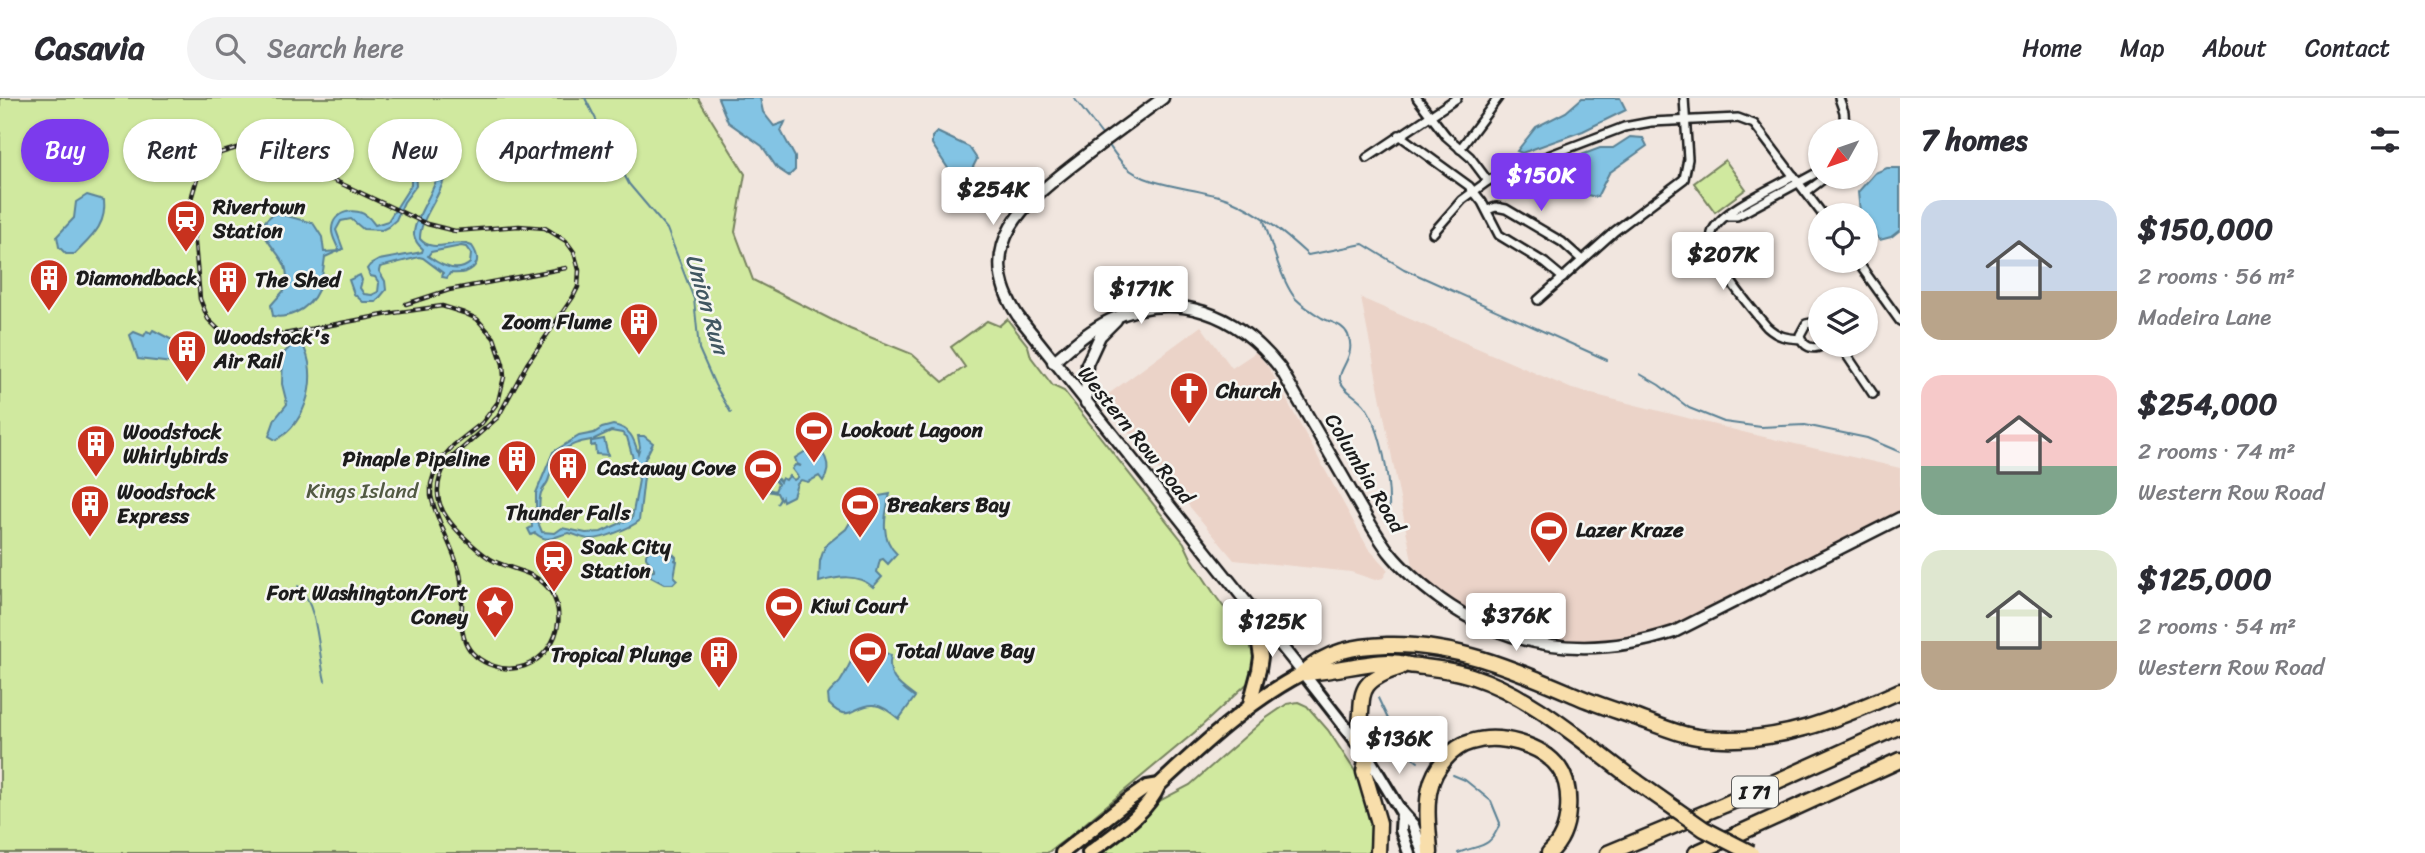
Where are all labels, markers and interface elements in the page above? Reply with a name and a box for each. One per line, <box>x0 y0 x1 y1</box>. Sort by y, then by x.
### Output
search box <box>187 17 677 80</box>
text: Casavia <box>35 19 145 77</box>
text: Search here <box>267 25 404 71</box>
text: Home <box>2022 27 2082 69</box>
text: Map <box>2120 27 2164 69</box>
text: About <box>2202 27 2267 69</box>
text: Contact <box>2305 27 2390 69</box>
icon: search <box>211 29 249 67</box>
text: 7 homes <box>1921 113 2028 167</box>
chip: Buy <box>21 119 109 182</box>
chip: Rent <box>123 119 222 182</box>
chip: Filters <box>236 119 354 182</box>
chip: New <box>368 119 462 182</box>
chip: Apartment <box>476 119 637 182</box>
north arrow <box>1808 119 1878 189</box>
map controls <box>1808 119 1878 357</box>
icon: filters <box>2366 121 2404 159</box>
pin: $150K <box>1492 153 1590 213</box>
text: $150K <box>1507 155 1575 196</box>
pin: $254K <box>944 167 1042 227</box>
text: $254K <box>957 169 1029 210</box>
place label: Rivertown Station <box>212 188 306 250</box>
station icon: Rivertown Station <box>165 198 207 253</box>
text: $150,000 <box>2138 202 2273 256</box>
button: locate <box>1808 203 1878 273</box>
icon: home <box>1977 228 2061 312</box>
pin: $207K <box>1674 232 1772 292</box>
text: $207K <box>1688 234 1758 275</box>
water label: Union Run <box>673 249 742 361</box>
text: 2 rooms · 56 m² <box>2138 256 2295 297</box>
building icon: Diamondback <box>28 257 70 312</box>
place label: Diamondback <box>76 259 198 297</box>
building icon: The Shed <box>207 259 249 314</box>
place label: The Shed <box>255 261 342 299</box>
pin: $171K <box>1092 266 1190 326</box>
text: $171K <box>1110 268 1172 309</box>
button: layers <box>1808 287 1878 357</box>
text: Madeira Lane <box>2138 297 2271 338</box>
building icon: Zoom Flume <box>618 301 660 356</box>
place label: Zoom Flume <box>501 303 612 341</box>
place label: Woodstock's Air Rail <box>213 318 330 380</box>
building icon: Woodstock's Air Rail <box>166 328 208 383</box>
street label: Western Row Road <box>1068 357 1206 515</box>
church icon: Church <box>1168 370 1210 425</box>
place label: Church <box>1215 372 1281 410</box>
text: $254,000 <box>2138 377 2278 431</box>
icon: home <box>1977 403 2061 487</box>
street label: Columbia Road <box>1314 405 1417 542</box>
sports icon: Lookout Lagoon <box>793 409 835 464</box>
place label: Lookout Lagoon <box>841 411 983 449</box>
place label: Woodstock Whirlybirds <box>123 413 228 475</box>
building icon: Woodstock Whirlybirds <box>75 423 117 478</box>
text: 2 rooms · 74 m² <box>2138 431 2295 472</box>
building icon: Pinaple Pipeline <box>496 438 538 493</box>
place label: Pinaple Pipeline <box>343 440 490 478</box>
building icon: Thunder Falls <box>547 445 589 500</box>
sports icon: Castaway Cove <box>742 447 784 502</box>
place label: Castaway Cove <box>596 449 736 487</box>
park label: Kings Island <box>306 472 420 510</box>
text: Western Row Road <box>2138 472 2324 513</box>
place label: Woodstock Express <box>117 473 217 535</box>
building icon: Woodstock Express <box>69 483 111 538</box>
sports icon: Breakers Bay <box>839 484 881 539</box>
place label: Breakers Bay <box>887 486 1011 524</box>
place label: Thunder Falls <box>506 494 632 532</box>
sports icon: Lazer Kraze <box>1528 509 1570 564</box>
place label: Lazer Kraze <box>1576 511 1684 549</box>
place label: Soak City Station <box>580 528 672 590</box>
station icon: Soak City Station <box>533 538 575 593</box>
text: $125,000 <box>2138 552 2272 606</box>
place label: Fort Washington/Fort Coney <box>266 574 469 636</box>
icon: home <box>1977 578 2061 662</box>
place icon: Fort Washington/Fort Coney <box>474 584 516 639</box>
sports icon: Kiwi Court <box>763 585 805 640</box>
place label: Kiwi Court <box>810 587 909 625</box>
pin: $376K <box>1467 594 1565 653</box>
text: $376K <box>1482 595 1550 636</box>
pin: $125K <box>1223 600 1321 659</box>
text: $125K <box>1239 601 1305 642</box>
text: 2 rooms · 54 m² <box>2138 606 2296 647</box>
sports icon: Total Wave Bay <box>847 630 889 685</box>
place label: Total Wave Bay <box>895 632 1036 670</box>
building icon: Tropical Plunge <box>698 634 740 689</box>
place label: Tropical Plunge <box>551 636 692 674</box>
text: Western Row Road <box>2138 647 2324 688</box>
pin: $136K <box>1350 716 1448 776</box>
text: $136K <box>1366 718 1432 759</box>
road number: I 71 <box>1732 776 1778 807</box>

